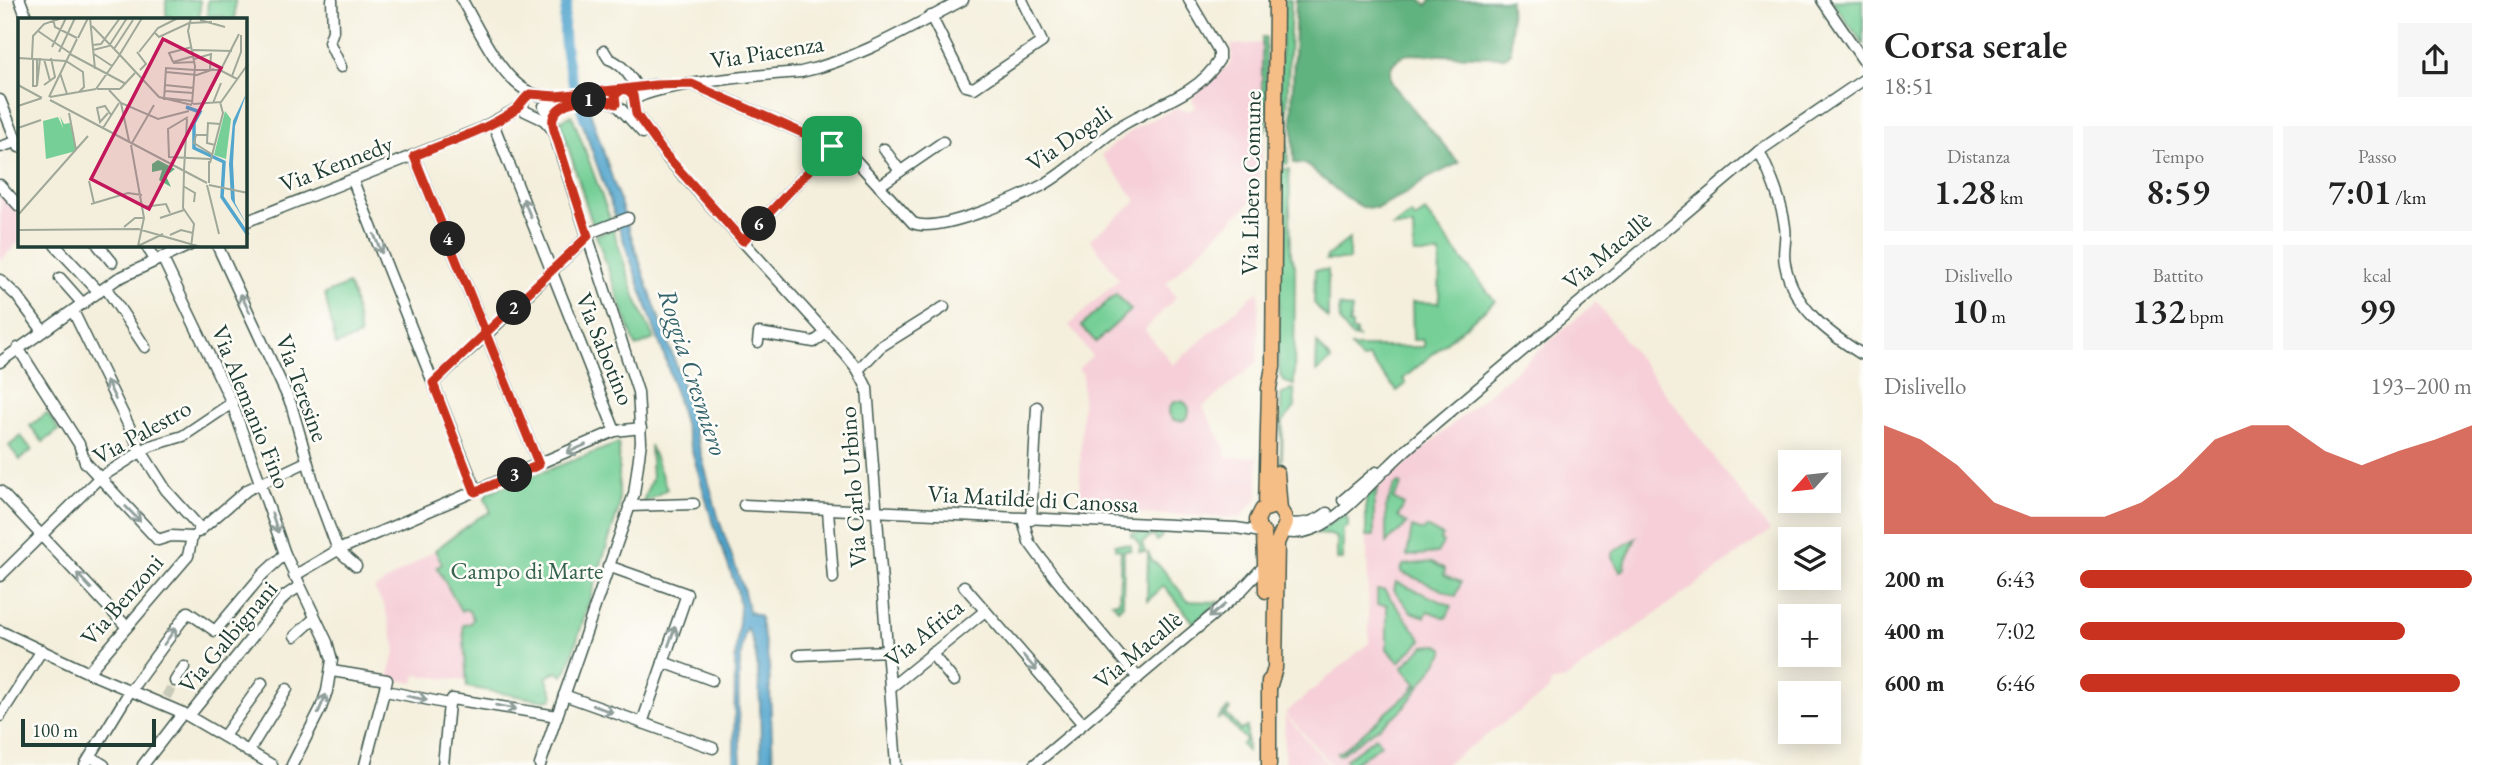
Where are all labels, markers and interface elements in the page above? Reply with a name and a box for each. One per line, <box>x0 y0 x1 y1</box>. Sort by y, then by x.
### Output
inset map <box>18 18 247 247</box>
text: Corsa serale <box>1884 20 2068 69</box>
button: share <box>2398 23 2472 97</box>
street label: Via Piacenza <box>708 27 826 76</box>
text: 18:51 <box>1884 71 1934 101</box>
pin: 1 <box>572 82 606 118</box>
text: 1 <box>583 87 594 112</box>
street label: Via Libero Comune <box>1233 90 1268 275</box>
street label: Via Dogali <box>1020 97 1118 178</box>
pin <box>802 116 862 176</box>
icon: arrive <box>813 127 851 165</box>
street label: Via Kennedy <box>275 128 397 199</box>
text: Distanza <box>1947 144 2010 169</box>
text: Tempo <box>2152 144 2204 169</box>
text: Passo <box>2358 144 2397 169</box>
text: 1.28 <box>1934 169 1996 214</box>
text: 8:59 <box>2146 169 2210 214</box>
text: 7:01 <box>2328 169 2391 214</box>
text: km <box>1996 185 2024 210</box>
text: /km <box>2391 185 2427 210</box>
one-way arrow <box>519 198 532 220</box>
street label: Via Macallè <box>1556 205 1657 297</box>
pin: 6 <box>742 206 776 242</box>
text: 6 <box>753 211 764 236</box>
pin: 4 <box>430 222 466 256</box>
text: 4 <box>442 226 453 251</box>
one-way arrow <box>372 233 385 255</box>
text: Dislivello <box>1945 263 2013 288</box>
text: Battito <box>2153 263 2203 288</box>
text: kcal <box>2363 263 2392 288</box>
water label: Roggia Cresmiero <box>650 284 736 460</box>
street label: Via Sabotino <box>569 288 642 410</box>
text: 10 <box>1951 288 1987 333</box>
text: 132 <box>2132 288 2186 333</box>
text: 99 <box>2359 288 2395 333</box>
pin: 2 <box>496 290 532 326</box>
one-way arrow <box>237 293 251 314</box>
text: 2 <box>508 295 519 320</box>
text: m <box>1987 304 2006 329</box>
text: bpm <box>2186 304 2224 329</box>
street label: Via Alemanio Fino <box>205 320 298 493</box>
street label: Via Teresine <box>269 330 336 446</box>
text: Dislivello <box>1884 371 1966 401</box>
text: 193–200 m <box>2371 371 2472 401</box>
one-way arrow <box>104 380 117 401</box>
street label: Via Palestro <box>87 392 197 471</box>
street label: Via Carlo Urbino <box>831 405 874 569</box>
one-way arrow <box>566 443 588 456</box>
north arrow <box>1778 450 1841 513</box>
map controls <box>1778 450 1841 744</box>
pin: 3 <box>498 458 532 492</box>
text: 3 <box>509 462 520 487</box>
street label: Via Matilde di Canossa <box>927 477 1140 520</box>
one-way arrow <box>124 505 141 522</box>
one-way arrow <box>270 511 282 533</box>
button: layers <box>1778 527 1841 590</box>
street label: Via Benzoni <box>73 547 170 652</box>
park label: Campo di Marte <box>451 555 603 586</box>
text: 200 m <box>1884 564 1945 594</box>
text: 6:43 <box>1996 564 2035 594</box>
one-way arrow <box>76 573 93 590</box>
street label: Via Galbignani <box>171 574 284 700</box>
street label: Via Africa <box>878 591 970 674</box>
one-way arrow <box>1208 603 1226 619</box>
street label: Via Macallè <box>1087 604 1188 696</box>
button: + <box>1778 604 1841 667</box>
text: 400 m <box>1884 616 1945 646</box>
text: 7:02 <box>1996 616 2035 646</box>
one-way arrow <box>667 625 679 647</box>
one-way arrow <box>163 627 178 646</box>
one-way arrow <box>1021 654 1038 671</box>
text: 600 m <box>1884 668 1945 698</box>
text: 6:46 <box>1996 668 2035 698</box>
button: − <box>1778 681 1841 744</box>
one-way arrow <box>405 691 428 705</box>
one-way arrow <box>316 693 329 715</box>
one-way arrow <box>494 701 517 714</box>
one-way arrow <box>591 704 613 717</box>
scale bar <box>21 716 156 748</box>
text: 100 m <box>32 718 78 743</box>

